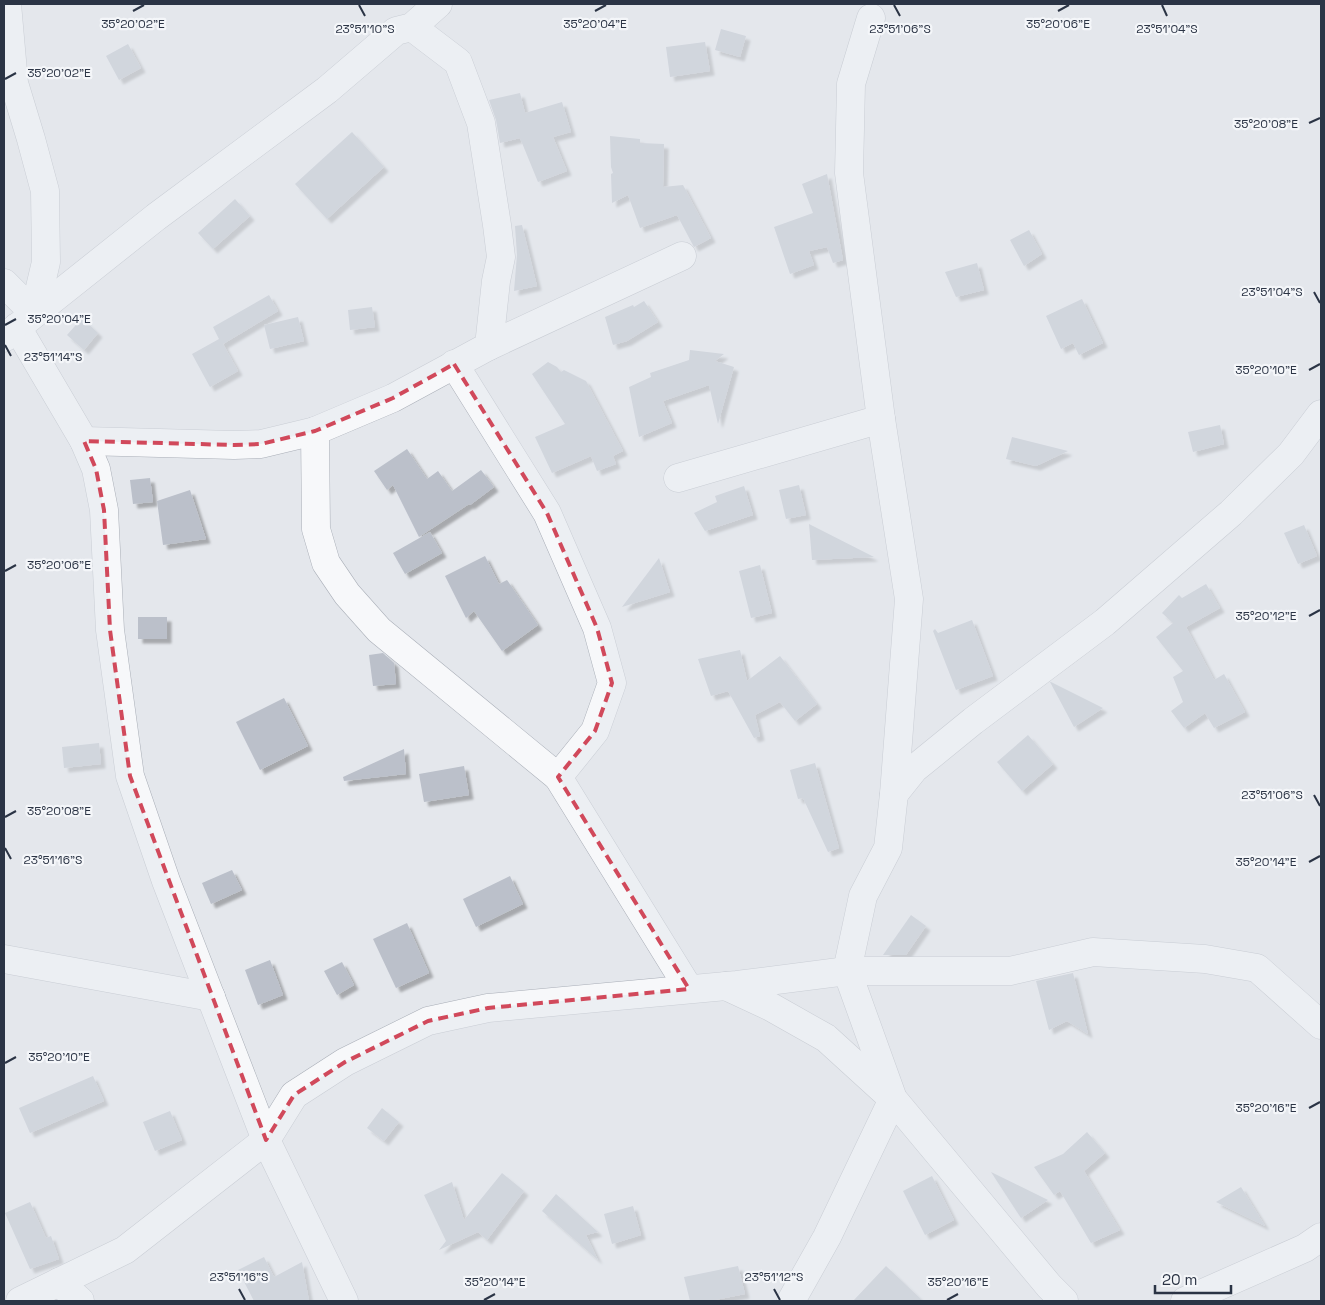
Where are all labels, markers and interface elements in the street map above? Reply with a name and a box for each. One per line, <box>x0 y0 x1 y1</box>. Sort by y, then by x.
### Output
text: 35°20'02"E <box>101 16 165 32</box>
text: 35°20'04"E <box>563 16 627 32</box>
text: 35°20'06"E <box>1026 16 1090 32</box>
text: 23°51'10"S <box>335 21 395 37</box>
text: 23°51'06"S <box>869 21 931 37</box>
text: 23°51'04"S <box>1136 21 1198 37</box>
text: 35°20'02"E <box>27 65 91 81</box>
text: 35°20'08"E <box>1234 116 1298 132</box>
text: 23°51'04"S <box>1241 284 1303 300</box>
text: 35°20'04"E <box>27 311 91 327</box>
text: 23°51'14"S <box>24 349 82 365</box>
text: 35°20'10"E <box>1235 362 1297 378</box>
text: 35°20'06"E <box>27 557 91 573</box>
text: 35°20'12"E <box>1235 608 1297 624</box>
text: 23°51'06"S <box>1241 787 1303 803</box>
text: 35°20'08"E <box>27 803 91 819</box>
text: 23°51'16"S <box>24 852 82 868</box>
text: 35°20'14"E <box>1236 854 1297 870</box>
text: 35°20'10"E <box>28 1049 90 1065</box>
text: 35°20'16"E <box>1235 1100 1297 1116</box>
scale bar <box>1155 1262 1231 1294</box>
text: 23°51'16"S <box>210 1269 268 1285</box>
text: 23°51'12"S <box>745 1269 803 1285</box>
text: 20 m <box>1162 1270 1197 1289</box>
text: 35°20'14"E <box>465 1274 526 1290</box>
text: 35°20'16"E <box>927 1274 989 1290</box>

